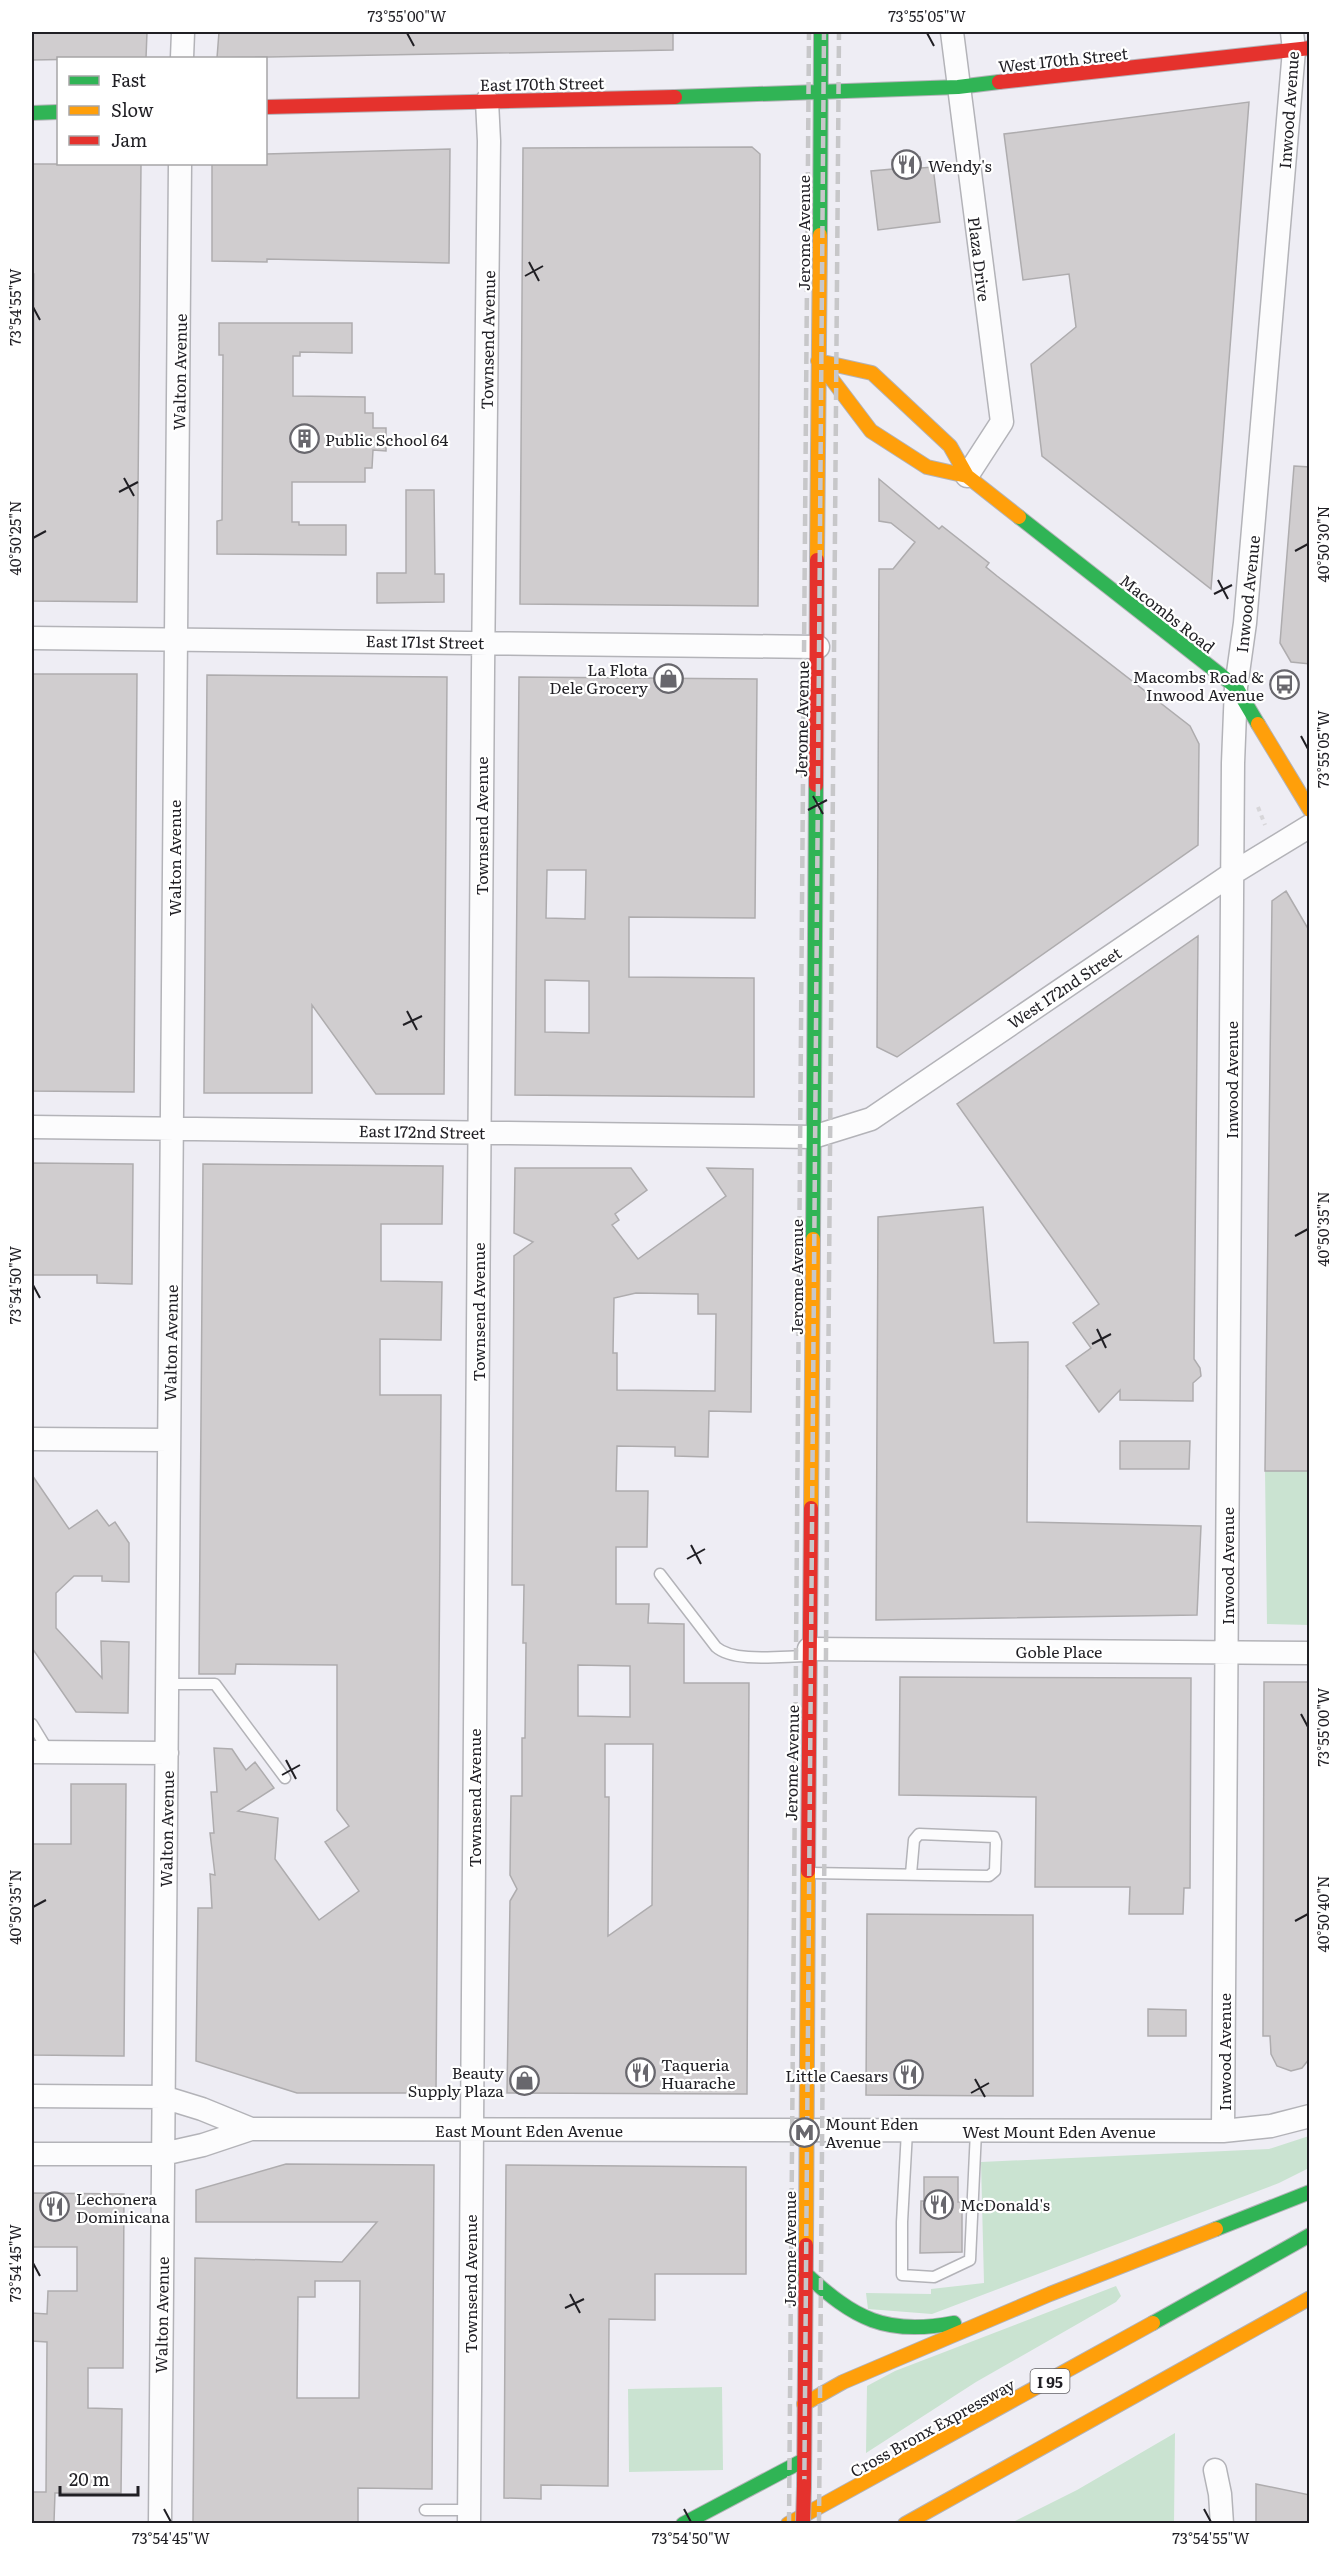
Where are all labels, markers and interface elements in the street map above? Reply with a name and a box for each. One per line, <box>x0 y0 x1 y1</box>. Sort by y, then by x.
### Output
text: 73°55'00"W <box>368 4 447 27</box>
text: 73°55'05"W <box>888 4 966 27</box>
street label: West 170th Street <box>997 40 1130 78</box>
street label: Inwood Avenue <box>1272 50 1304 170</box>
legend <box>57 57 267 165</box>
text: Fast <box>111 66 147 93</box>
street label: East 170th Street <box>479 70 605 96</box>
text: Slow <box>111 96 154 123</box>
text: Jam <box>111 126 147 153</box>
restaurant icon: Wendy's <box>891 149 923 181</box>
place label: Wendy's <box>928 153 992 177</box>
street label: Jerome Avenue <box>791 175 815 291</box>
street label: Plaza Drive <box>963 215 997 303</box>
text: 73°54'55"W <box>3 268 26 346</box>
street label: Townsend Avenue <box>474 270 500 410</box>
street label: Walton Avenue <box>166 313 192 431</box>
building icon: Public School 64 <box>288 423 320 455</box>
place label: Public School 64 <box>325 427 448 451</box>
text: 40°50'25"N <box>3 500 26 576</box>
text: 40°50'30"N <box>1311 506 1334 582</box>
street label: Inwood Avenue <box>1229 534 1265 654</box>
street label: Macombs Road <box>1115 568 1221 658</box>
street label: East 171st Street <box>366 628 485 654</box>
place label: La Flota Dele Grocery <box>549 657 649 699</box>
street label: Jerome Avenue <box>788 661 814 777</box>
shop icon: La Flota Dele Grocery <box>653 662 685 694</box>
place label: Macombs Road & Inwood Avenue <box>1133 664 1264 706</box>
bus stop icon: Macombs Road & Inwood Avenue <box>1269 669 1301 701</box>
text: 73°55'05"W <box>1311 710 1334 788</box>
street label: Townsend Avenue <box>469 756 493 896</box>
street label: Walton Avenue <box>162 800 186 916</box>
street label: West 172nd Street <box>1002 940 1126 1034</box>
street label: Inwood Avenue <box>1219 1021 1243 1139</box>
street label: East 172nd Street <box>358 1118 486 1144</box>
text: 40°50'35"N <box>1311 1191 1334 1267</box>
street label: Jerome Avenue <box>784 1219 808 1335</box>
street label: Townsend Avenue <box>466 1242 490 1382</box>
text: 73°54'50"W <box>3 1245 26 1324</box>
street label: Walton Avenue <box>157 1284 183 1402</box>
street label: Inwood Avenue <box>1215 1507 1239 1625</box>
street label: Goble Place <box>1016 1639 1102 1663</box>
text: 73°55'00"W <box>1311 1687 1334 1766</box>
street label: Jerome Avenue <box>778 1705 804 1821</box>
street label: Townsend Avenue <box>462 1728 486 1868</box>
street label: Walton Avenue <box>153 1770 179 1888</box>
text: 40°50'35"N <box>3 1869 26 1945</box>
text: 40°50'40"N <box>1311 1876 1334 1952</box>
street label: Inwood Avenue <box>1212 1993 1236 2111</box>
place label: Taqueria Huarache <box>661 2052 735 2094</box>
restaurant icon: Taqueria Huarache <box>624 2057 656 2089</box>
restaurant icon: Little Caesars <box>893 2059 925 2091</box>
place label: Beauty Supply Plaza <box>408 2060 505 2102</box>
place label: Little Caesars <box>785 2063 888 2087</box>
shop icon: Beauty Supply Plaza <box>509 2065 541 2097</box>
place label: Mount Eden Avenue <box>825 2111 919 2153</box>
metro station icon: Mount Eden Avenue <box>788 2116 820 2148</box>
street label: East Mount Eden Avenue <box>435 2118 623 2142</box>
street label: West Mount Eden Avenue <box>962 2119 1156 2143</box>
place label: Lechonera Dominicana <box>76 2186 170 2228</box>
restaurant icon: McDonald's <box>923 2188 955 2220</box>
restaurant icon: Lechonera Dominicana <box>39 2191 71 2223</box>
street label: Jerome Avenue <box>777 2191 801 2307</box>
place label: McDonald's <box>960 2192 1050 2216</box>
street label: Townsend Avenue <box>458 2214 482 2354</box>
text: 73°54'45"W <box>3 2223 26 2302</box>
street label: Walton Avenue <box>148 2256 174 2374</box>
road number: I 95 <box>1030 2369 1070 2393</box>
street label: Cross Bronx Expressway <box>845 2371 1019 2482</box>
scale bar <box>60 2459 138 2497</box>
text: 20 m <box>69 2465 110 2492</box>
text: 73°54'45"W <box>132 2526 211 2549</box>
text: 73°54'50"W <box>652 2526 731 2549</box>
text: 73°54'55"W <box>1172 2526 1250 2549</box>

